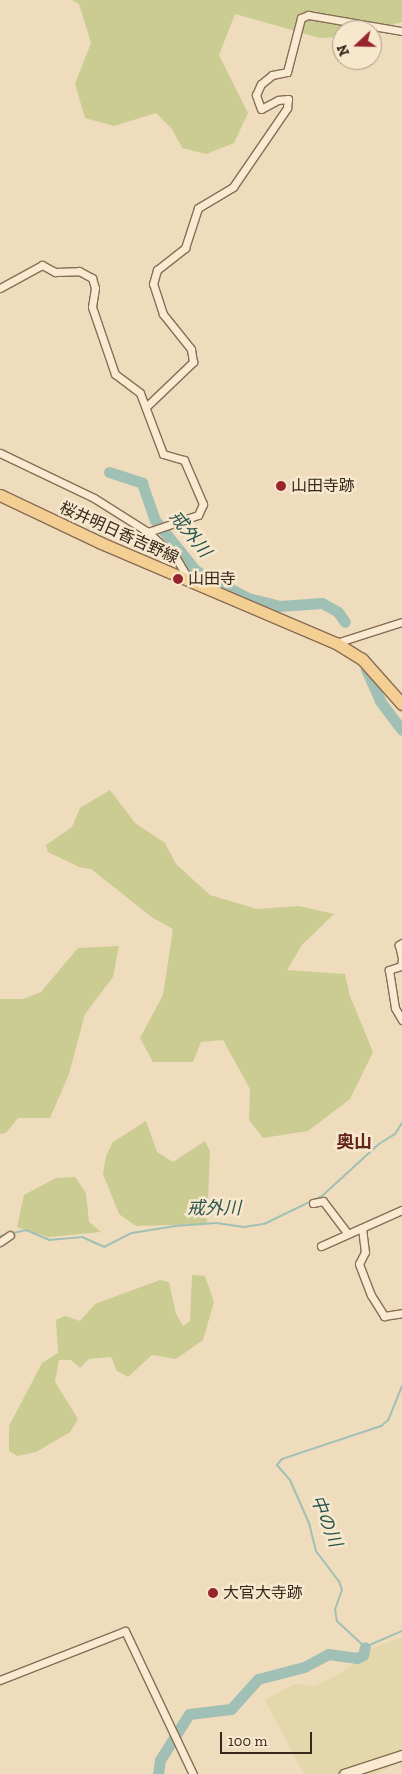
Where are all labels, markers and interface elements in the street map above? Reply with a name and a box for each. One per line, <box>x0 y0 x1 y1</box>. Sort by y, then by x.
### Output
north arrow <box>332 20 382 70</box>
text: N <box>334 42 353 58</box>
place label: 山田寺跡 <box>291 476 355 496</box>
marker: 山田寺跡 <box>275 480 287 492</box>
street label: 桜井明日香吉野線 <box>57 498 181 568</box>
water label: 戒外川 <box>165 506 215 562</box>
place label: 山田寺 <box>188 569 236 589</box>
marker: 山田寺 <box>172 573 184 585</box>
district label: 奥山 <box>336 1131 372 1153</box>
water label: 戒外川 <box>187 1197 241 1219</box>
water label: 中の川 <box>306 1492 346 1550</box>
place label: 大官大寺跡 <box>223 1583 303 1603</box>
marker: 大官大寺跡 <box>207 1587 219 1599</box>
scale bar <box>222 1722 314 1754</box>
text: 100 m <box>228 1732 267 1750</box>

